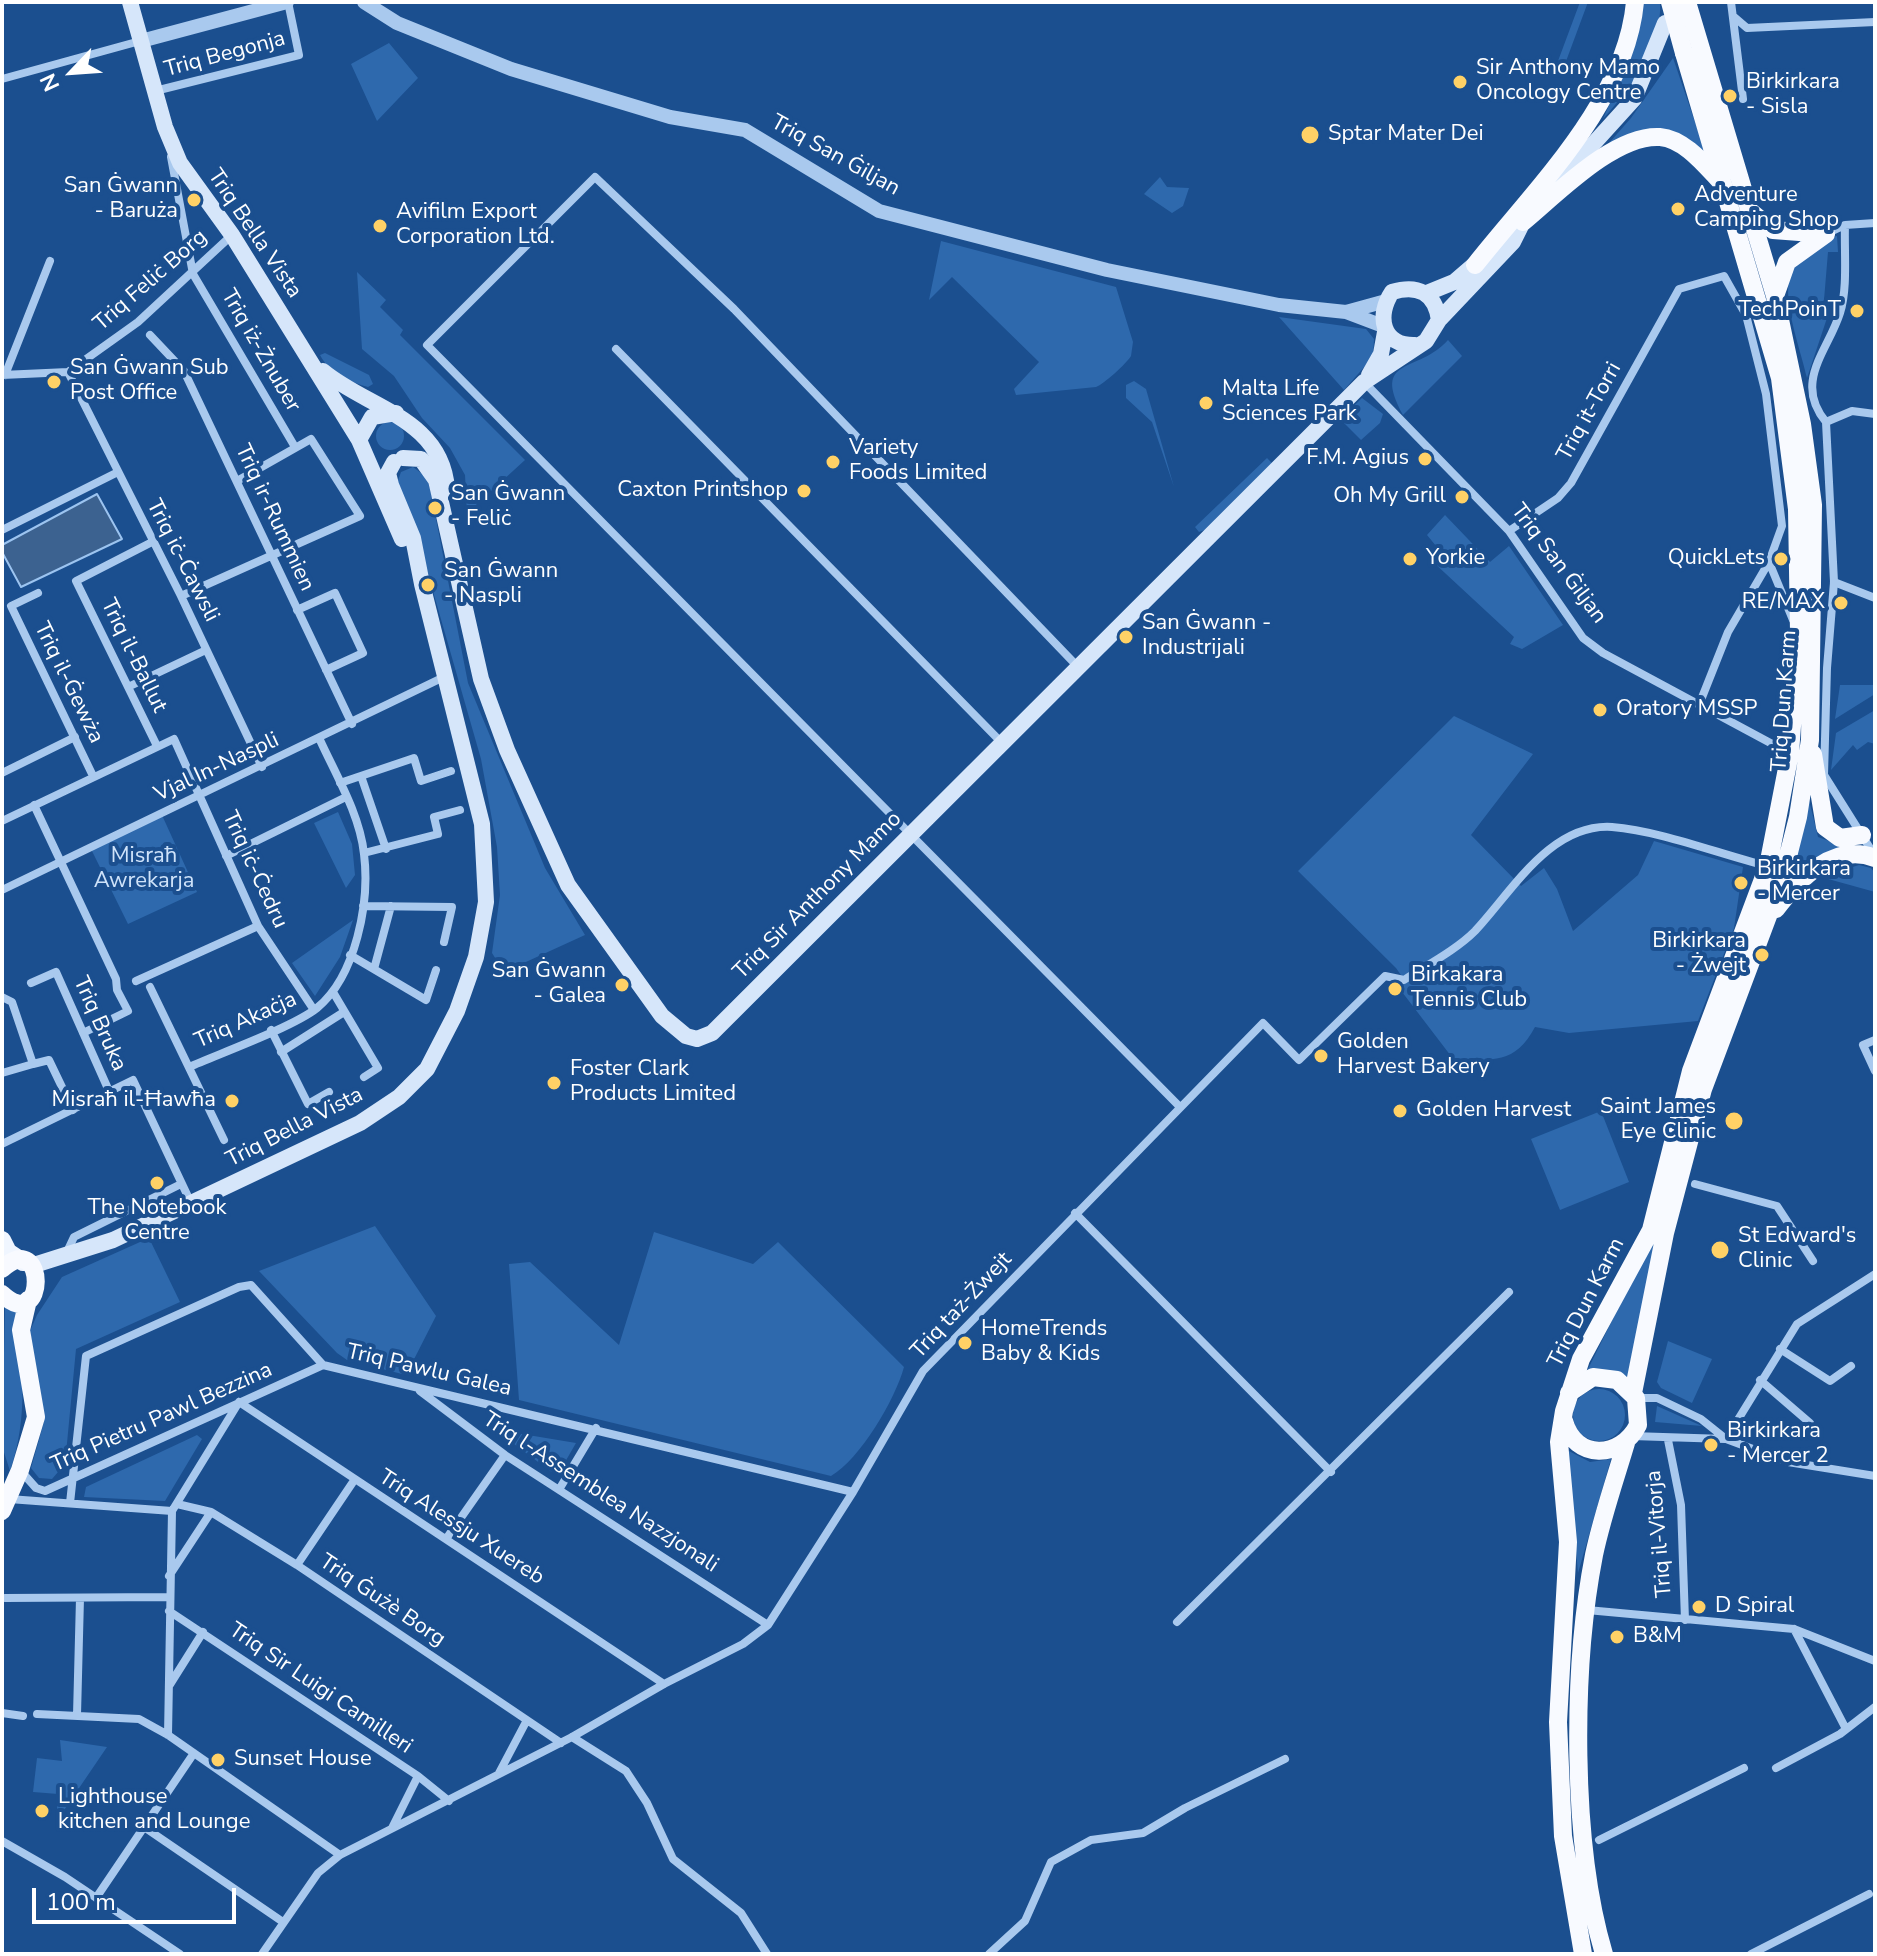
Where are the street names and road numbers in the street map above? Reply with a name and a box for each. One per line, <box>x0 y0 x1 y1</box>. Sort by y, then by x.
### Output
street label: Triq Begonja <box>162 26 288 84</box>
street label: Triq San Ġiljan <box>766 110 904 202</box>
street label: Triq Bella Vista <box>201 164 307 304</box>
street label: Triq Feliċ Borg <box>89 225 213 337</box>
street label: Triq iż-Żnuber <box>214 285 306 417</box>
street label: Triq it-Torri <box>1552 358 1628 466</box>
street label: Triq ir-Rummien <box>228 440 320 596</box>
street label: Triq iċ-Ċawsli <box>140 495 224 627</box>
street label: Triq San Ġiljan <box>1504 499 1612 629</box>
street label: Triq il-Ballut <box>94 595 172 717</box>
street label: Triq il-Ġewża <box>27 618 109 748</box>
street label: Triq Dun Karm <box>1767 629 1803 773</box>
street label: Vjal In-Naspli <box>150 728 284 808</box>
street label: Triq Sir Anthony Mamo <box>728 806 908 986</box>
street label: Triq iċ-Ċedru <box>215 807 293 933</box>
street label: Triq Bruka <box>66 973 132 1075</box>
street label: Triq Akaċja <box>191 987 301 1055</box>
street label: Triq Bella Vista <box>222 1082 368 1174</box>
street label: Triq Dun Karm <box>1543 1234 1631 1372</box>
street label: Triq taż-Żwejt <box>906 1247 1018 1365</box>
street label: Triq Pawlu Galea <box>344 1339 514 1403</box>
street label: Triq Pietru Pawl Bezzina <box>47 1357 277 1479</box>
street label: Triq l-Assemblea Nazzjonali <box>477 1407 723 1579</box>
street label: Triq Alessju Xuereb <box>373 1465 549 1591</box>
street label: Triq il-Vitorja <box>1641 1469 1679 1599</box>
street label: Triq Ġużè Borg <box>314 1549 450 1653</box>
street label: Triq Sir Luigi Camilleri <box>223 1618 417 1760</box>

